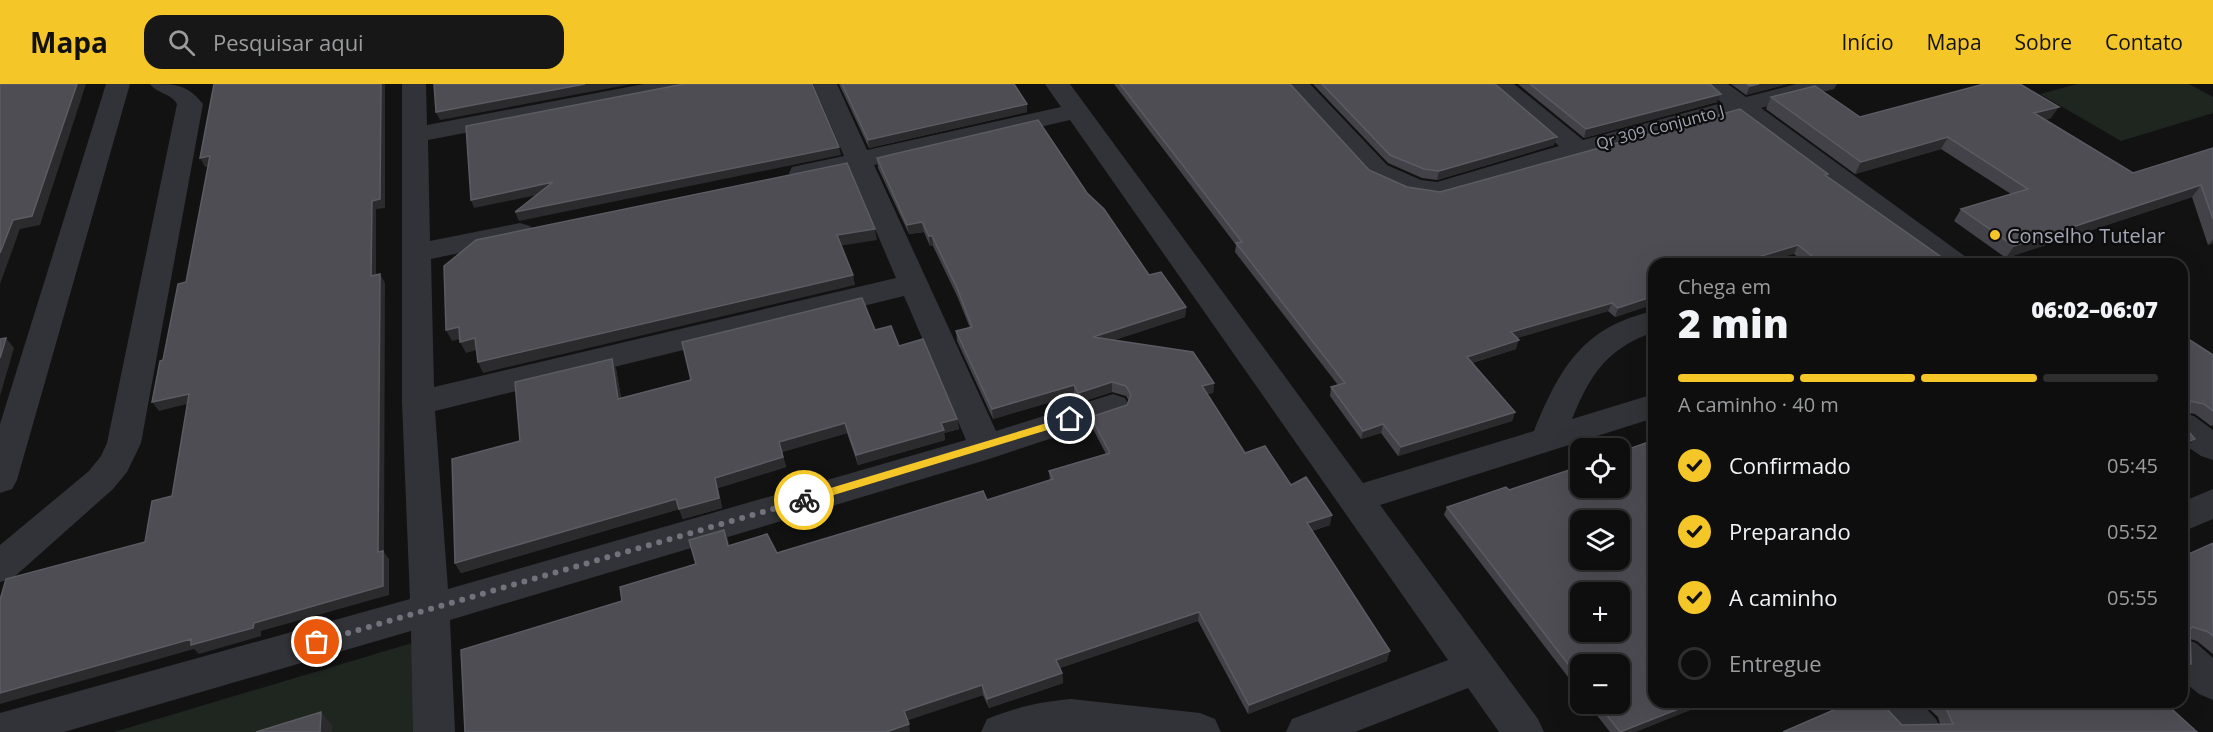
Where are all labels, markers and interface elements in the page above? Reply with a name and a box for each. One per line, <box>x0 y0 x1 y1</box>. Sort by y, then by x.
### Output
search box <box>144 15 564 69</box>
text: Mapa <box>30 23 108 61</box>
icon: search <box>165 26 198 59</box>
text: Pesquisar aqui <box>213 27 364 57</box>
text: Início <box>1841 28 1894 56</box>
text: Mapa <box>1927 28 1982 56</box>
text: Sobre <box>2015 28 2072 56</box>
text: Contato <box>2105 28 2183 56</box>
street label: Qr 309 Conjunto J <box>1594 99 1726 155</box>
place label: Conselho Tutelar <box>2007 222 2165 249</box>
marker: Conselho Tutelar <box>1988 228 2002 242</box>
text: Chega em <box>1678 273 1771 300</box>
text: 06:02–06:07 <box>2031 294 2158 324</box>
text: 2 min <box>1678 296 1789 349</box>
text: A caminho · 40 m <box>1678 391 1839 418</box>
pin <box>1044 393 1095 444</box>
icon: home <box>1053 402 1086 435</box>
map controls <box>1570 438 1630 714</box>
button: locate <box>1570 438 1630 498</box>
icon: check <box>1678 449 1711 482</box>
text: Confirmado <box>1729 450 1851 480</box>
text: 05:45 <box>2107 452 2158 479</box>
courier <box>774 470 834 530</box>
icon: bike <box>788 484 821 517</box>
button: layers <box>1570 510 1630 570</box>
icon: check <box>1678 515 1711 548</box>
text: Preparando <box>1729 516 1851 546</box>
text: 05:52 <box>2107 518 2158 545</box>
icon: check <box>1678 581 1711 614</box>
button: + <box>1570 582 1630 642</box>
text: A caminho <box>1729 582 1838 612</box>
text: 05:55 <box>2107 584 2158 611</box>
pin <box>291 616 342 667</box>
icon: bag <box>300 625 333 658</box>
text: Entregue <box>1729 648 1822 678</box>
button: − <box>1570 654 1630 714</box>

